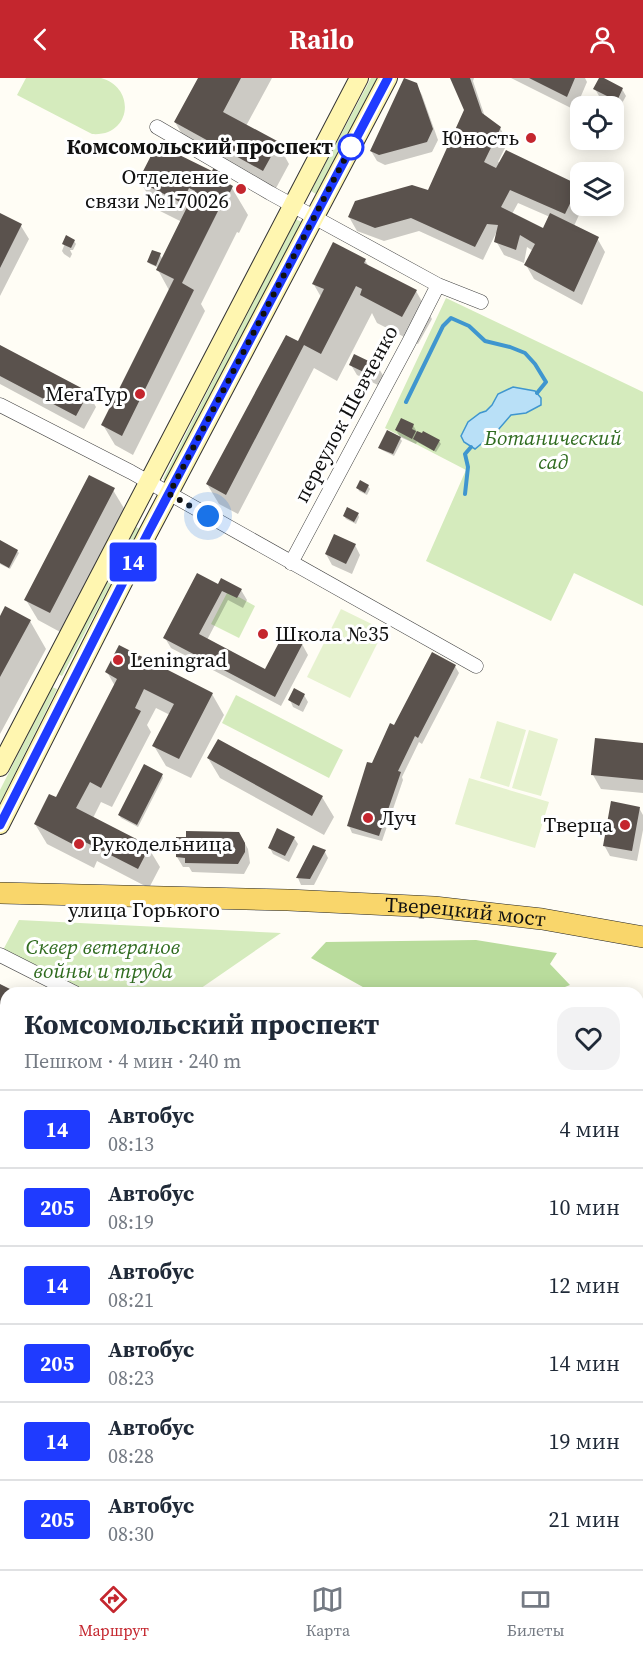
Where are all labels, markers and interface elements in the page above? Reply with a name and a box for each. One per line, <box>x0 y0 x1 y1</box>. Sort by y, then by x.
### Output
text: Railo <box>289 21 354 58</box>
icon: back <box>24 23 57 56</box>
icon: person <box>586 23 619 56</box>
map controls <box>570 96 624 216</box>
button: locate <box>570 96 624 150</box>
place label: Юность <box>442 123 519 152</box>
marker: Юность <box>524 131 538 145</box>
place label: Комсомольский проспект <box>67 132 333 161</box>
marker: Комсомольский проспект <box>338 134 364 160</box>
place label: Отделение связи №170026 <box>85 162 229 215</box>
button: layers <box>570 162 624 216</box>
marker: Отделение связи №170026 <box>234 182 248 196</box>
street label: переулок Шевченко <box>287 320 405 508</box>
place label: МегаТур <box>45 379 128 408</box>
marker: МегаТур <box>133 387 147 401</box>
park label: Ботанический сад <box>483 423 622 476</box>
your location <box>193 501 223 531</box>
line badge: 14 <box>106 542 160 582</box>
text: 14 <box>122 548 144 577</box>
place label: Школа №35 <box>275 619 389 648</box>
marker: Школа №35 <box>256 627 270 641</box>
place label: Leningrad <box>130 645 227 674</box>
marker: Leningrad <box>111 653 125 667</box>
place label: Луч <box>380 803 417 832</box>
place label: Тверца <box>544 810 613 839</box>
marker: Луч <box>361 811 375 825</box>
marker: Тверца <box>618 818 632 832</box>
place label: Рукодельница <box>91 829 233 858</box>
marker: Рукодельница <box>72 837 86 851</box>
street label: Тверецкий мост <box>384 890 547 933</box>
street label: улица Горького <box>68 895 220 924</box>
park label: Сквер ветеранов войны и труда <box>26 932 181 985</box>
text: Комсомольский проспект <box>24 1005 379 1043</box>
button: heart <box>557 1007 620 1070</box>
text: Пешком · 4 мин · 240 m <box>24 1047 241 1075</box>
text: Автобус <box>108 1100 194 1130</box>
text: 4 мин <box>559 1114 620 1144</box>
text: 14 <box>46 1115 68 1144</box>
text: 08:13 <box>108 1130 154 1158</box>
text: Автобус <box>108 1178 194 1208</box>
text: 10 мин <box>548 1192 620 1222</box>
text: 205 <box>40 1193 74 1222</box>
text: 08:19 <box>108 1208 154 1236</box>
text: Автобус <box>108 1256 194 1286</box>
text: 12 мин <box>548 1270 620 1300</box>
text: 14 <box>46 1271 68 1300</box>
text: 08:21 <box>108 1286 154 1314</box>
text: Автобус <box>108 1334 194 1364</box>
text: 14 мин <box>548 1348 620 1378</box>
text: 205 <box>40 1349 74 1378</box>
text: 08:23 <box>108 1364 154 1392</box>
text: Автобус <box>108 1412 194 1442</box>
text: 19 мин <box>548 1426 620 1456</box>
text: 14 <box>46 1427 68 1456</box>
text: 08:28 <box>108 1442 154 1470</box>
text: Автобус <box>108 1490 194 1520</box>
text: 21 мин <box>548 1504 620 1534</box>
text: 205 <box>40 1505 74 1534</box>
text: 08:30 <box>108 1520 154 1548</box>
tab: Маршрут <box>78 1583 149 1641</box>
tab: Карта <box>306 1583 350 1641</box>
tab: Билеты <box>507 1583 565 1641</box>

